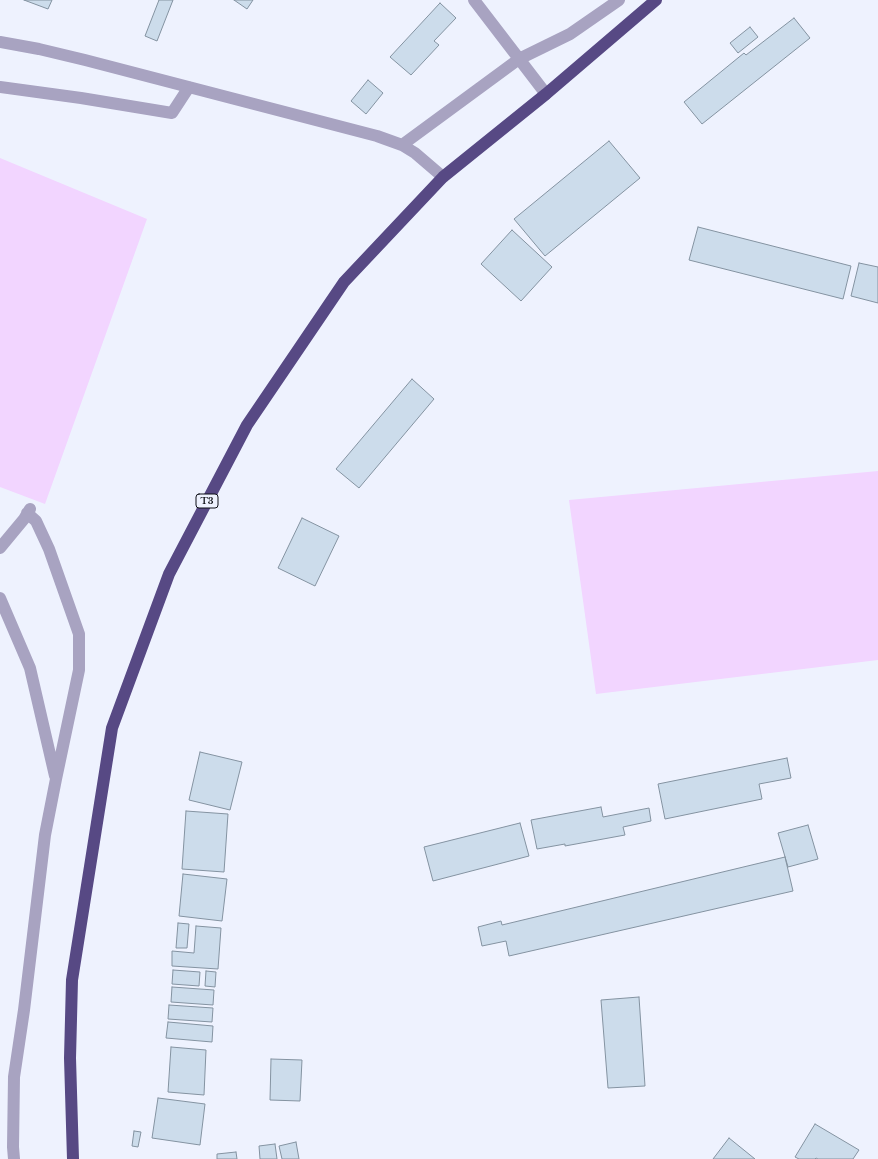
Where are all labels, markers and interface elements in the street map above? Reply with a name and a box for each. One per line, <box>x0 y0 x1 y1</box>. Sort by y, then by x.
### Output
road number: T3 <box>196 494 218 508</box>

